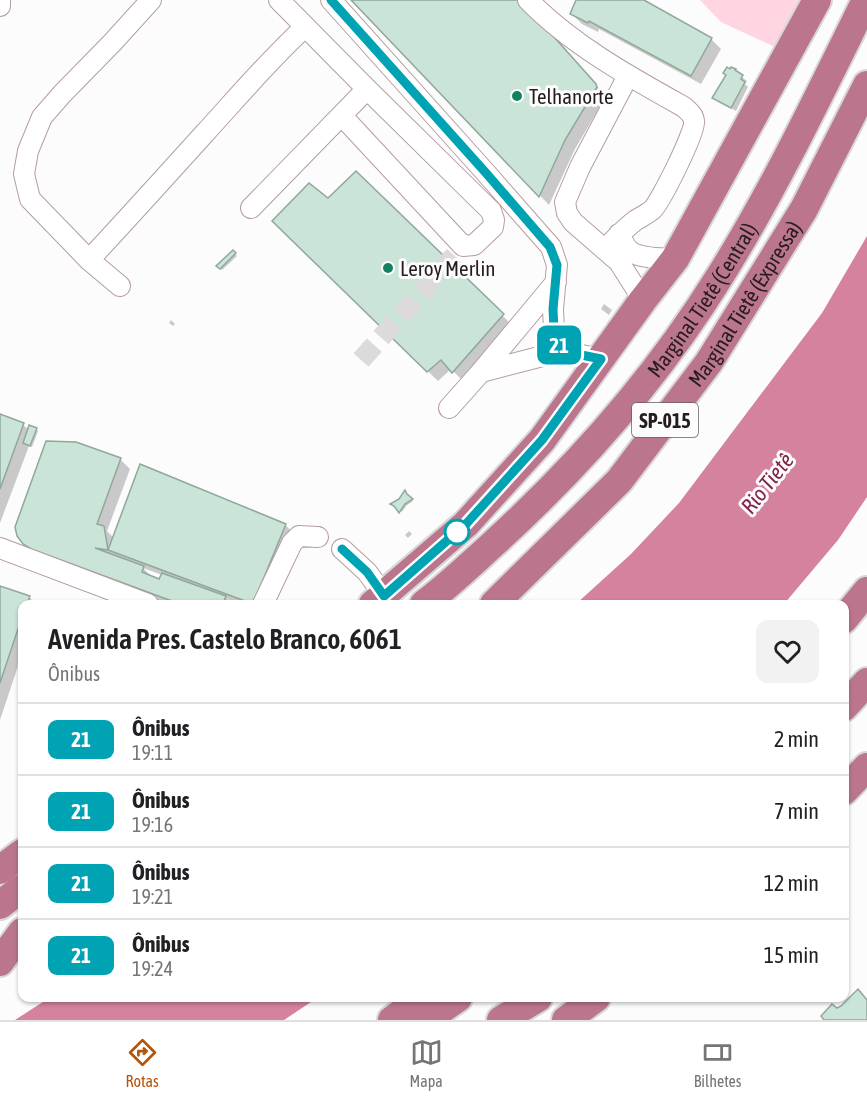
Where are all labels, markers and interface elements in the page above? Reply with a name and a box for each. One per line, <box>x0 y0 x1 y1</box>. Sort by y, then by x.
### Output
place label: Telhanorte <box>529 84 613 108</box>
marker: Telhanorte <box>510 89 524 103</box>
street label: Marginal Tietê (Expressa) <box>683 216 806 391</box>
street label: Marginal Tietê (Central) <box>642 218 761 381</box>
place label: Leroy Merlin <box>400 256 495 280</box>
marker: Leroy Merlin <box>381 261 395 275</box>
line badge: 21 <box>532 326 586 364</box>
text: 21 <box>549 333 569 357</box>
road number: SP-015 <box>632 403 698 437</box>
water label: Rio Tietê <box>735 447 799 519</box>
unlabelled marker <box>444 519 470 545</box>
button: heart <box>756 620 819 683</box>
text: Avenida Pres. Castelo Branco, 6061 <box>48 623 402 655</box>
text: Ônibus <box>48 662 100 685</box>
text: Ônibus <box>132 715 189 741</box>
text: 2 min <box>774 726 819 752</box>
text: 21 <box>71 727 91 751</box>
text: 19:11 <box>132 741 173 764</box>
text: Ônibus <box>132 787 189 813</box>
text: 7 min <box>774 798 819 824</box>
text: 21 <box>71 799 91 823</box>
text: 19:16 <box>132 813 173 836</box>
text: Ônibus <box>132 859 189 885</box>
text: 12 min <box>764 870 819 896</box>
text: 21 <box>71 871 91 895</box>
text: 19:21 <box>132 885 173 908</box>
text: Ônibus <box>132 931 189 957</box>
text: 15 min <box>764 942 819 968</box>
text: 21 <box>71 943 91 967</box>
text: 19:24 <box>132 957 173 980</box>
tab: Rotas <box>125 1036 159 1090</box>
tab: Mapa <box>410 1036 443 1090</box>
tab: Bilhetes <box>694 1036 742 1090</box>

